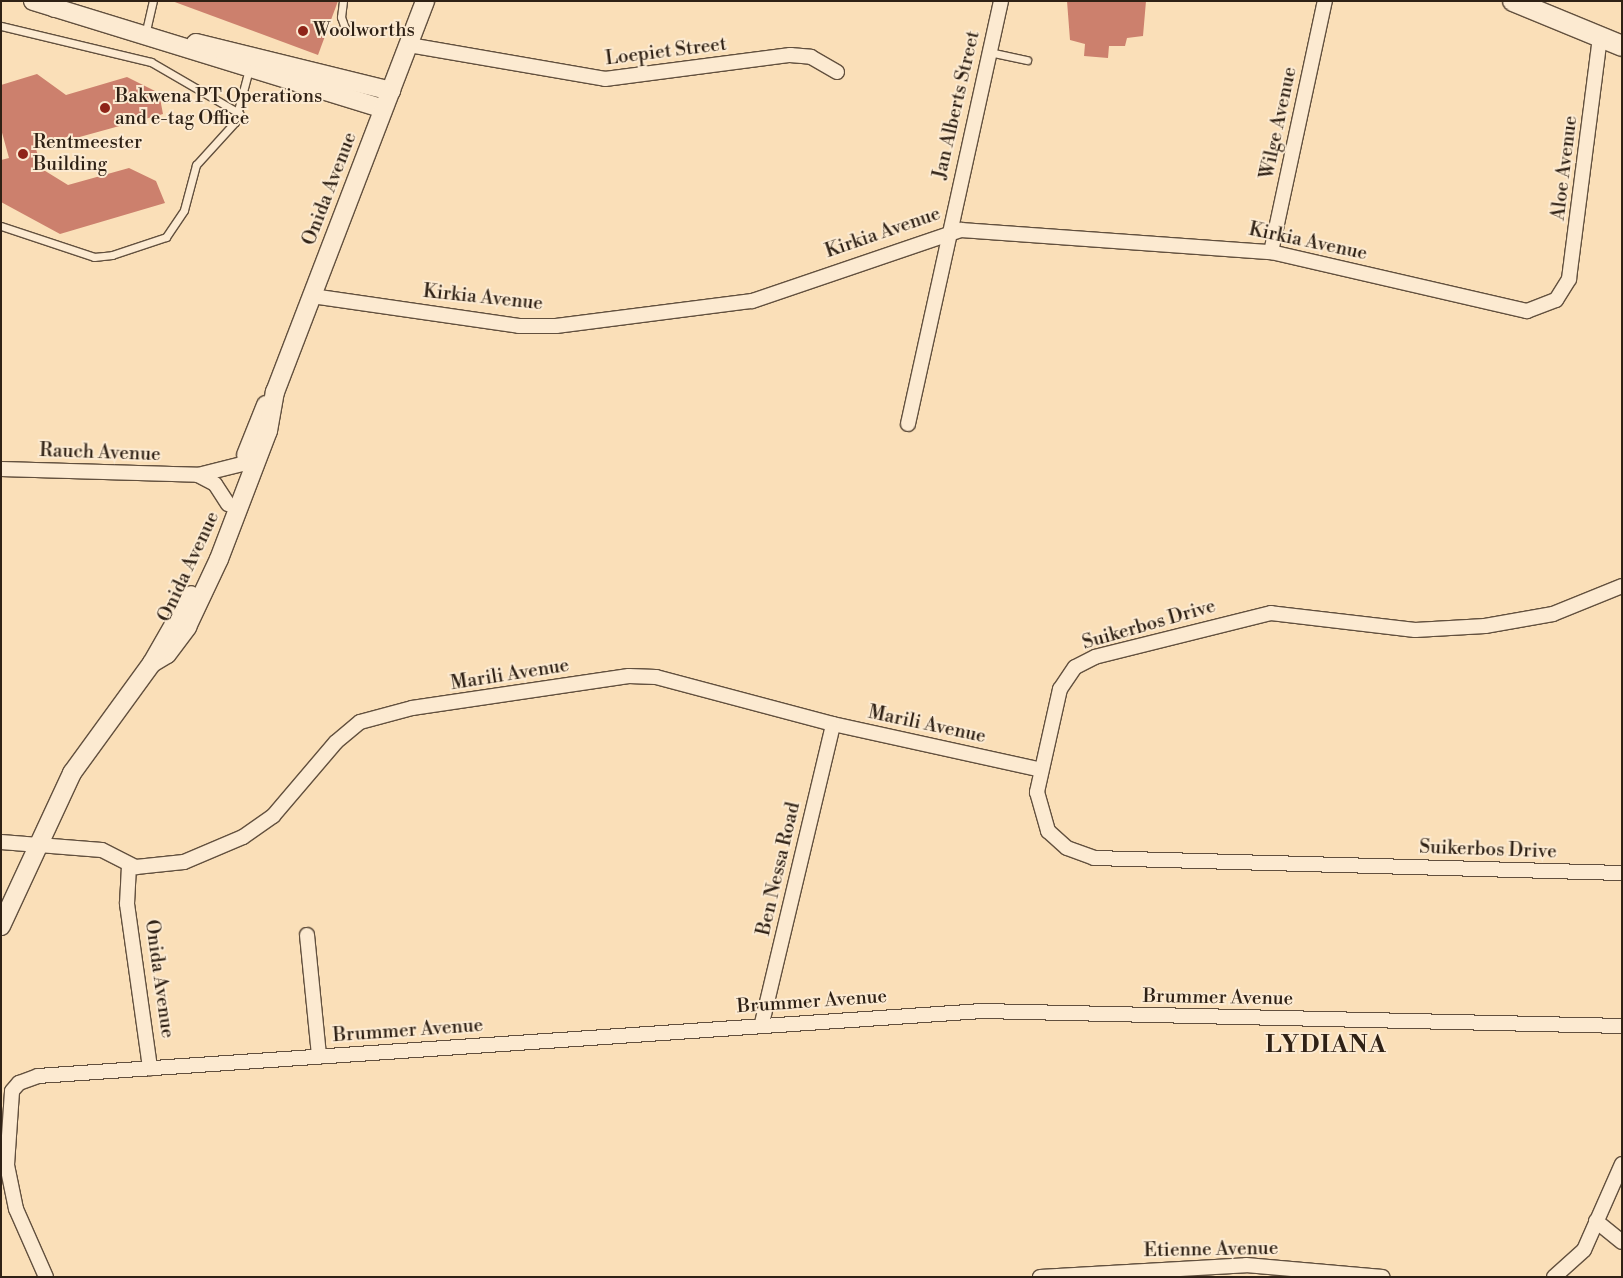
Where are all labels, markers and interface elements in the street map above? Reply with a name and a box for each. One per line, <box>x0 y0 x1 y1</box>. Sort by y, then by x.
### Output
place label: Woolworths <box>313 20 415 42</box>
marker: Woolworths <box>297 25 309 37</box>
street label: Jan Alberts Street <box>929 29 985 181</box>
street label: Loepiet Street <box>604 33 728 71</box>
street label: Wilge Avenue <box>1256 65 1302 181</box>
place label: Bakwena PT Operations and e-tag Office <box>115 86 322 130</box>
marker: Bakwena PT Operations and e-tag Office <box>99 102 111 114</box>
street label: Aloe Avenue <box>1547 114 1583 222</box>
street label: Onida Avenue <box>298 129 362 249</box>
place label: Rentmeester Building <box>33 132 142 176</box>
marker: Rentmeester Building <box>17 148 29 160</box>
street label: Kirkia Avenue <box>822 203 944 263</box>
street label: Kirkia Avenue <box>1247 218 1369 266</box>
street label: Kirkia Avenue <box>422 280 544 316</box>
street label: Rauch Avenue <box>39 439 161 467</box>
street label: Onida Avenue <box>153 508 225 626</box>
street label: Suikerbos Drive <box>1080 595 1218 655</box>
street label: Marili Avenue <box>449 654 571 696</box>
street label: Marili Avenue <box>866 701 988 749</box>
street label: Ben Nessa Road <box>753 800 805 938</box>
street label: Suikerbos Drive <box>1419 836 1557 864</box>
street label: Onida Avenue <box>139 918 179 1040</box>
street label: Brummer Avenue <box>736 985 888 1019</box>
street label: Brummer Avenue <box>1143 985 1293 1011</box>
street label: Brummer Avenue <box>332 1014 484 1048</box>
district label: LYDIANA <box>1264 1032 1388 1060</box>
street label: Etienne Avenue <box>1144 1237 1278 1263</box>

